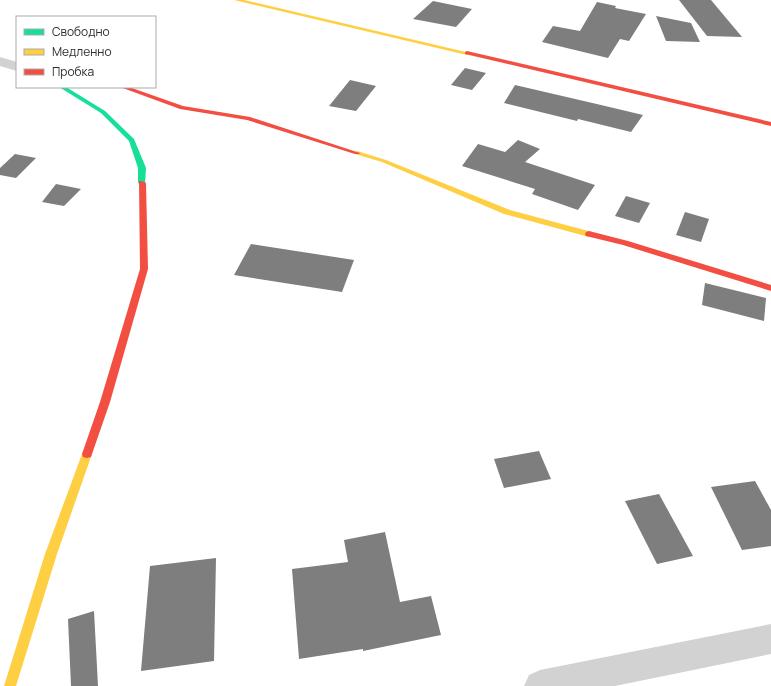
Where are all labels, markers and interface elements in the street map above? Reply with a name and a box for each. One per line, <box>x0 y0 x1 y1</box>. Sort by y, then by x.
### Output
legend <box>16 16 156 88</box>
text: Свободно <box>52 23 110 40</box>
text: Медленно <box>52 43 112 60</box>
text: Пробка <box>52 63 94 80</box>

